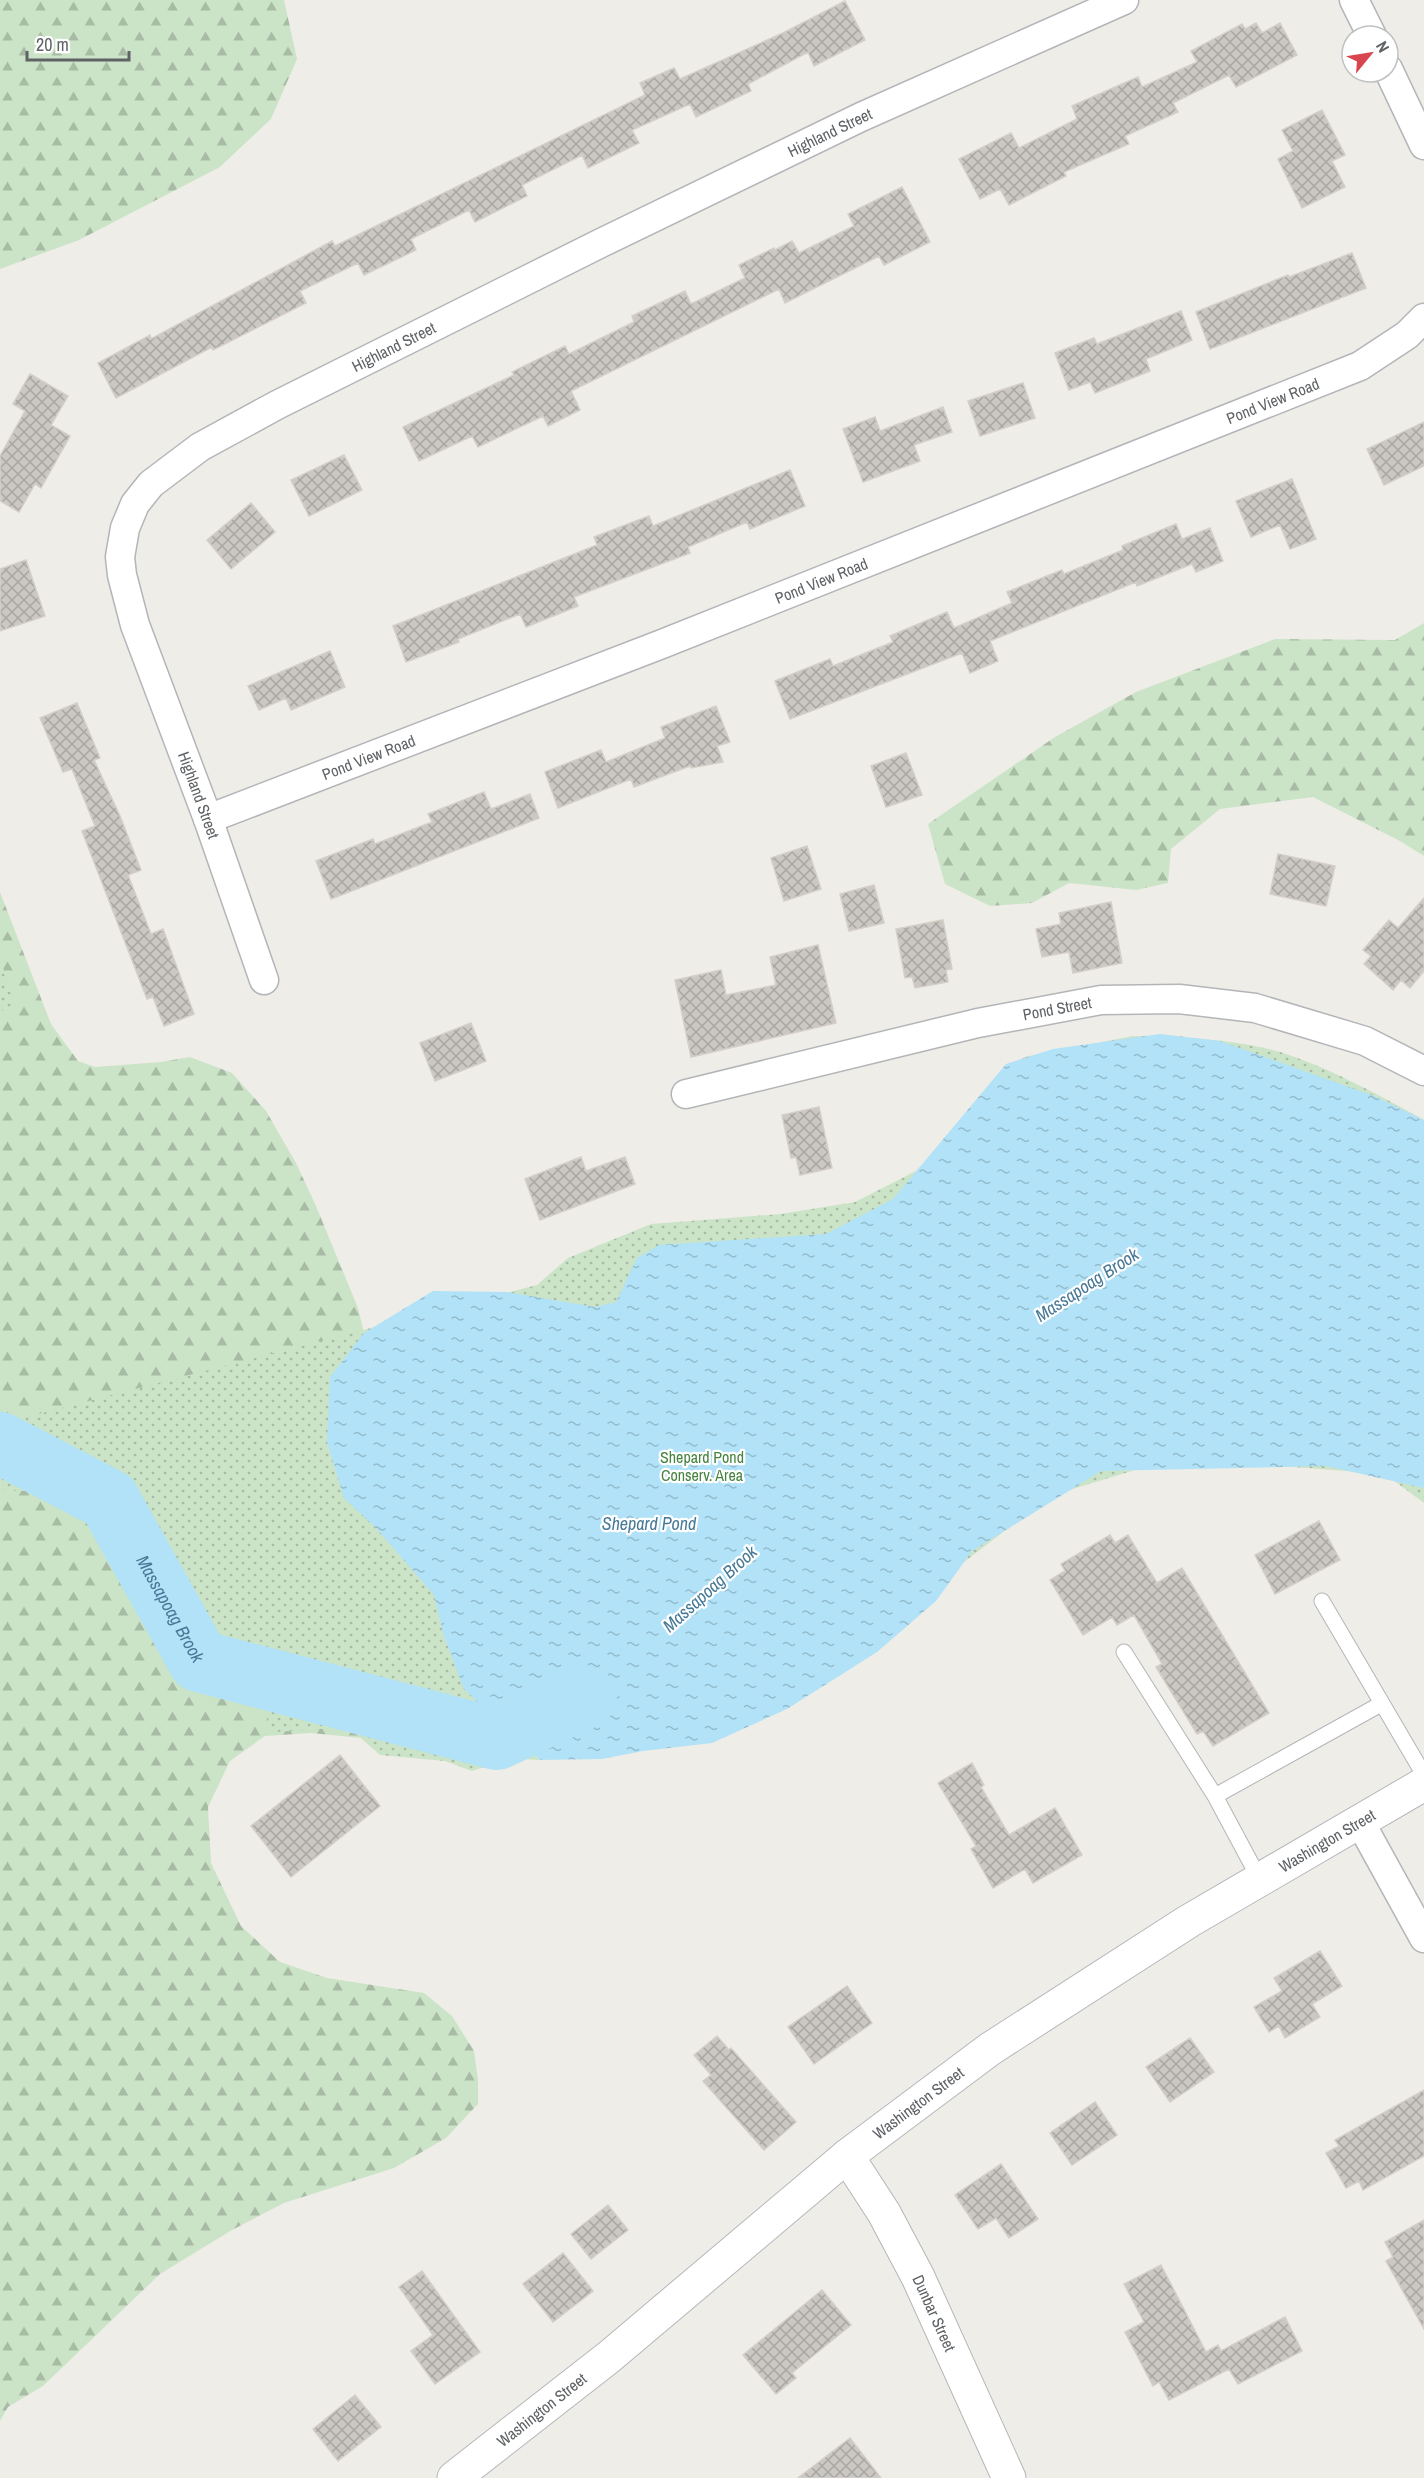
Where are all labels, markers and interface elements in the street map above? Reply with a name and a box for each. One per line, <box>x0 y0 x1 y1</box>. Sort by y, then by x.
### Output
scale bar <box>27 24 129 62</box>
north arrow <box>1340 24 1400 84</box>
text: 20 m <box>36 32 69 57</box>
text: N <box>1371 37 1395 56</box>
street label: Highland Street <box>784 102 876 162</box>
street label: Highland Street <box>348 316 440 377</box>
street label: Pond View Road <box>1223 372 1323 429</box>
street label: Pond View Road <box>772 552 871 609</box>
street label: Pond View Road <box>319 729 418 785</box>
street label: Highland Street <box>173 748 225 842</box>
street label: Pond Street <box>1021 991 1094 1025</box>
water label: Massapoag Brook <box>1030 1241 1144 1327</box>
park label: Shepard Pond Conserv. Area <box>660 1446 744 1486</box>
water label: Shepard Pond <box>602 1511 697 1536</box>
water label: Massapoag Brook <box>657 1539 763 1638</box>
water label: Massapoag Brook <box>130 1551 211 1667</box>
street label: Washington Street <box>1275 1804 1380 1877</box>
street label: Washington Street <box>868 2061 968 2144</box>
street label: Dunbar Street <box>907 2271 961 2355</box>
street label: Washington Street <box>492 2368 591 2452</box>

